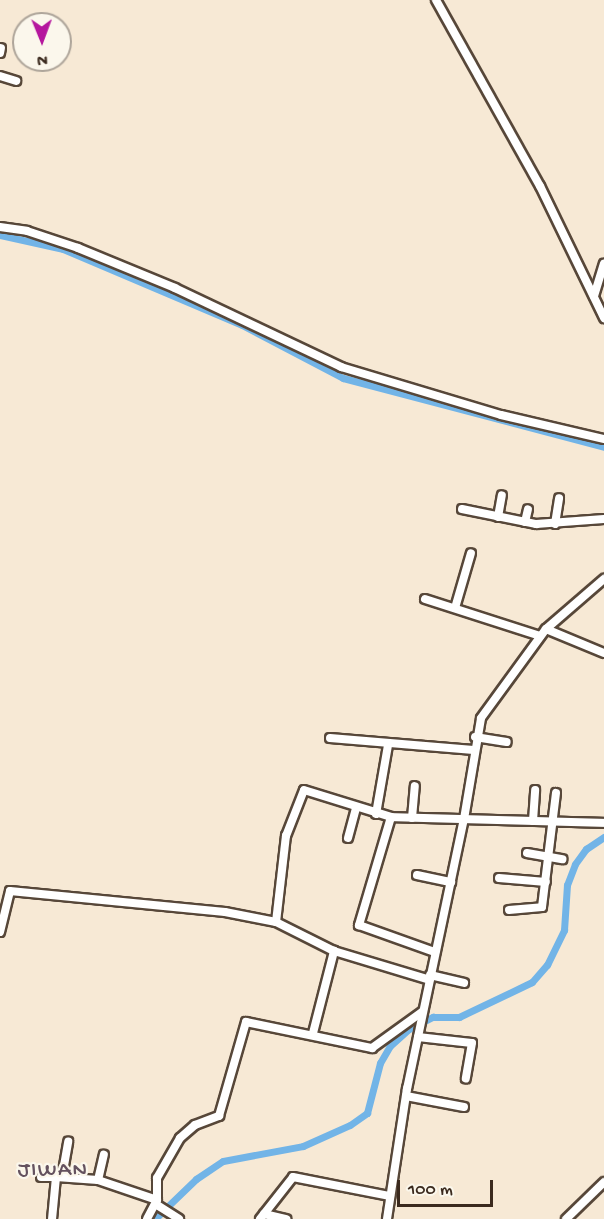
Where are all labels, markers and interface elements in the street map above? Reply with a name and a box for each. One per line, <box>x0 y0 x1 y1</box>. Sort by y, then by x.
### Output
north arrow <box>12 12 72 72</box>
text: N <box>37 49 48 68</box>
district label: JIWAN <box>18 1159 88 1185</box>
scale bar <box>400 1168 496 1206</box>
text: 100 m <box>408 1180 453 1201</box>

